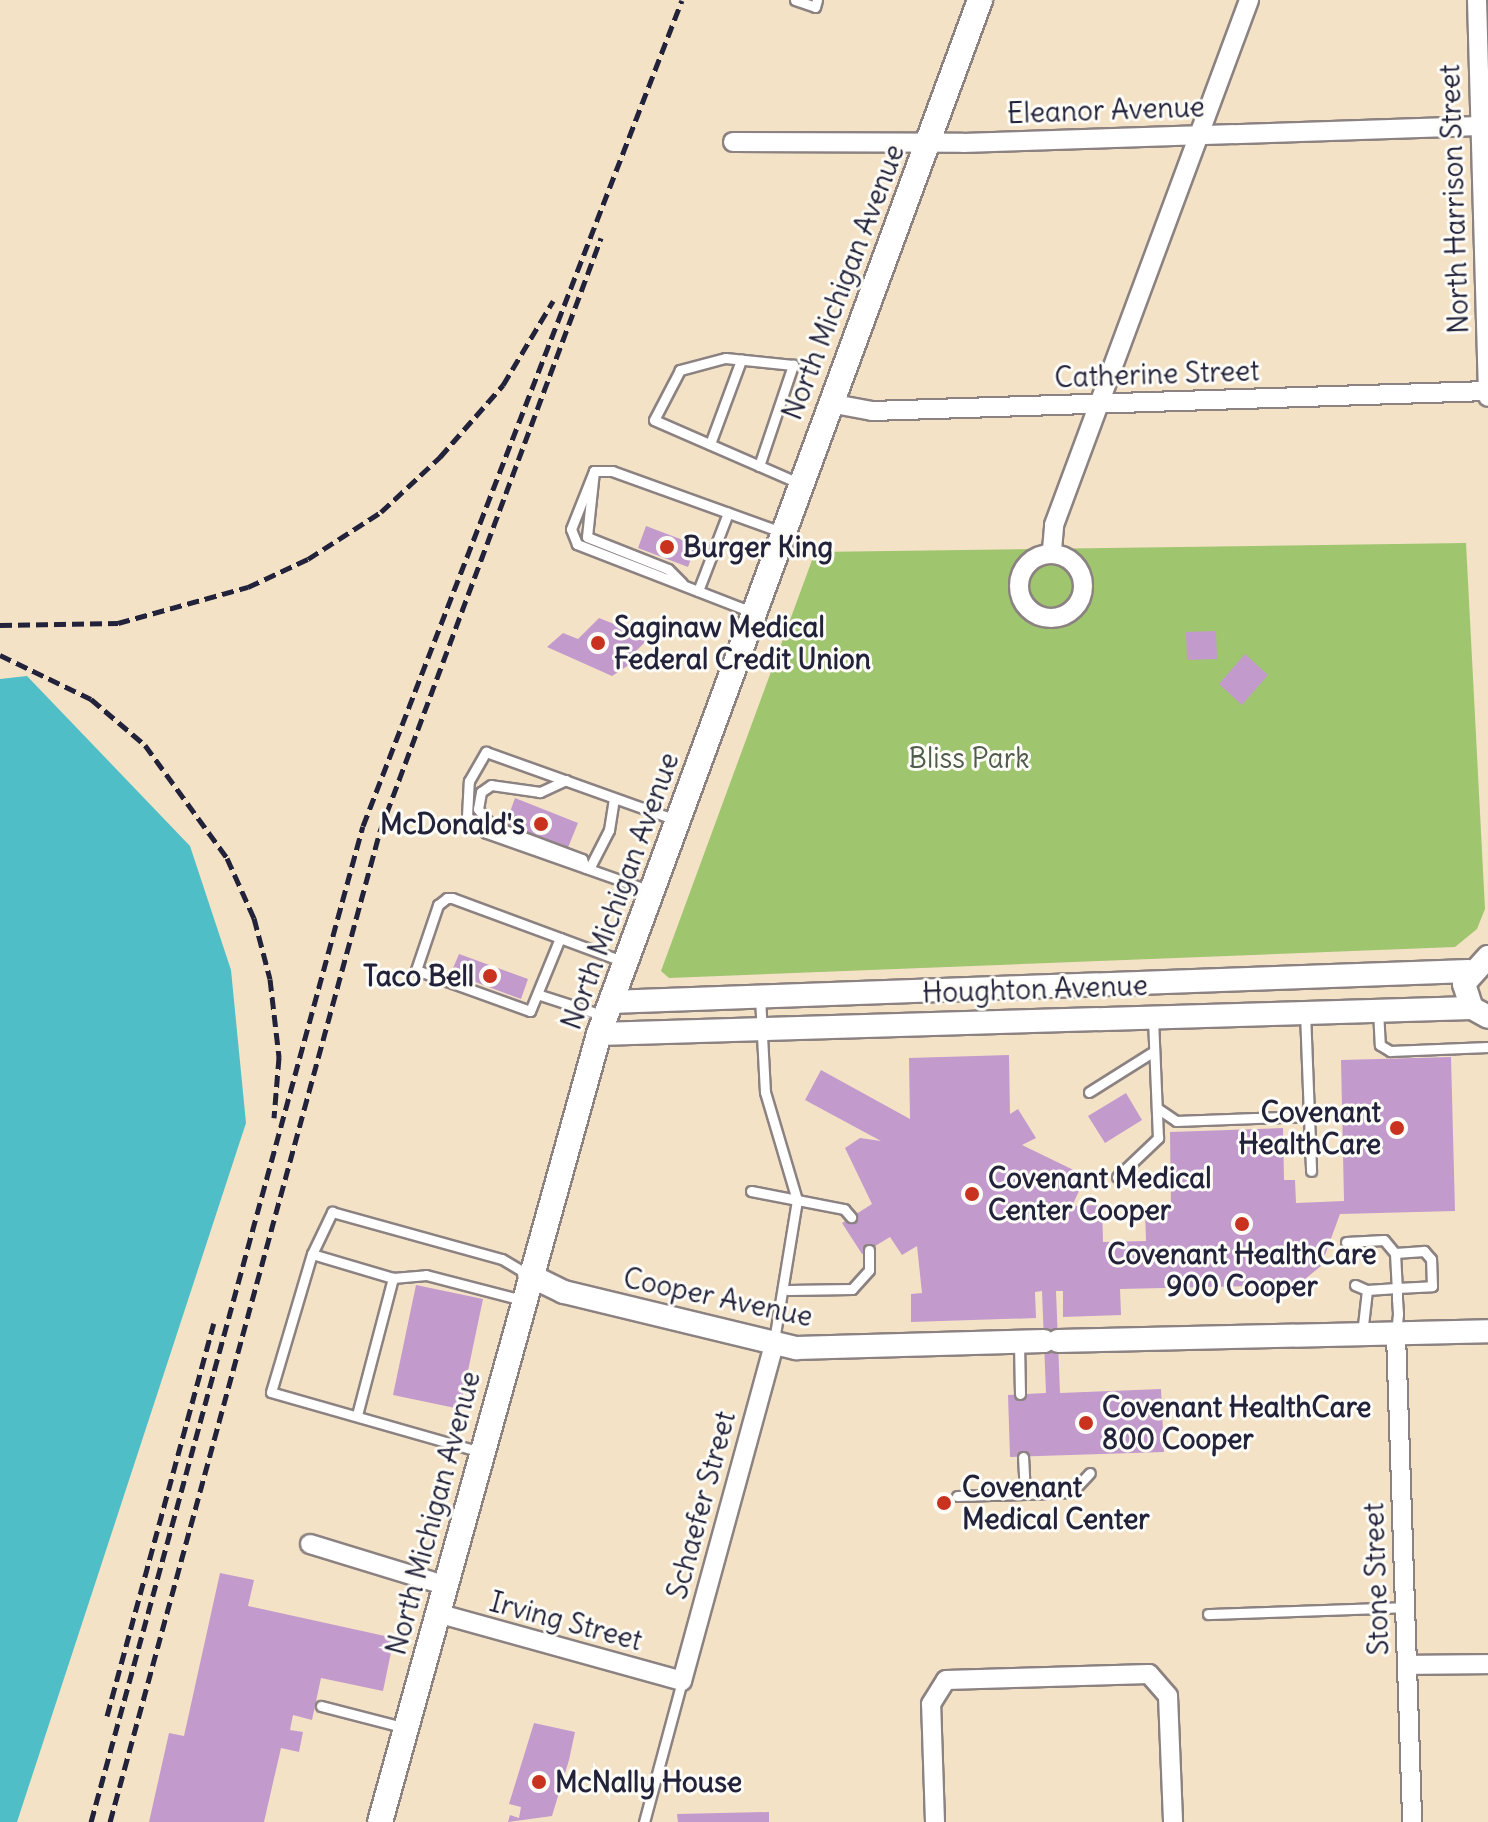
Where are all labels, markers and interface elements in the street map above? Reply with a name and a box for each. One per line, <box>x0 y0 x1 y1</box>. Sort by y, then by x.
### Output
street label: North Harrison Street <box>1433 64 1475 334</box>
street label: Eleanor Avenue <box>1007 90 1205 130</box>
street label: North Michigan Avenue <box>775 139 911 425</box>
street label: Catherine Street <box>1054 354 1260 394</box>
place label: Burger King <box>683 530 833 564</box>
marker: Burger King <box>658 538 676 556</box>
place label: Saginaw Medical Federal Credit Union <box>614 610 871 676</box>
marker: Saginaw Medical Federal Credit Union <box>589 634 607 652</box>
park label: Bliss Park <box>909 741 1029 775</box>
street label: North Michigan Avenue <box>554 748 686 1034</box>
place label: McDonald's <box>380 807 525 841</box>
marker: McDonald's <box>532 815 550 833</box>
place label: Taco Bell <box>363 959 474 993</box>
marker: Taco Bell <box>481 967 499 985</box>
street label: Houghton Avenue <box>922 968 1148 1010</box>
place label: Covenant HealthCare <box>1238 1095 1381 1161</box>
marker: Covenant HealthCare <box>1388 1119 1406 1137</box>
place label: Covenant Medical Center Cooper <box>988 1161 1211 1227</box>
marker: Covenant Medical Center Cooper <box>963 1185 981 1203</box>
marker: Covenant HealthCare 900 Cooper <box>1233 1215 1251 1233</box>
place label: Covenant HealthCare 900 Cooper <box>1107 1237 1377 1303</box>
street label: Cooper Avenue <box>620 1261 816 1333</box>
street label: North Michigan Avenue <box>379 1367 487 1659</box>
place label: Covenant HealthCare 800 Cooper <box>1102 1390 1371 1456</box>
street label: Schaefer Street <box>660 1407 742 1603</box>
marker: Covenant HealthCare 800 Cooper <box>1077 1414 1095 1432</box>
place label: Covenant Medical Center <box>962 1470 1150 1536</box>
marker: Covenant Medical Center <box>933 1492 955 1514</box>
street label: Stone Street <box>1357 1502 1395 1656</box>
street label: Irving Street <box>486 1585 646 1657</box>
place label: McNally House <box>555 1765 742 1799</box>
marker: McNally House <box>530 1773 548 1791</box>

